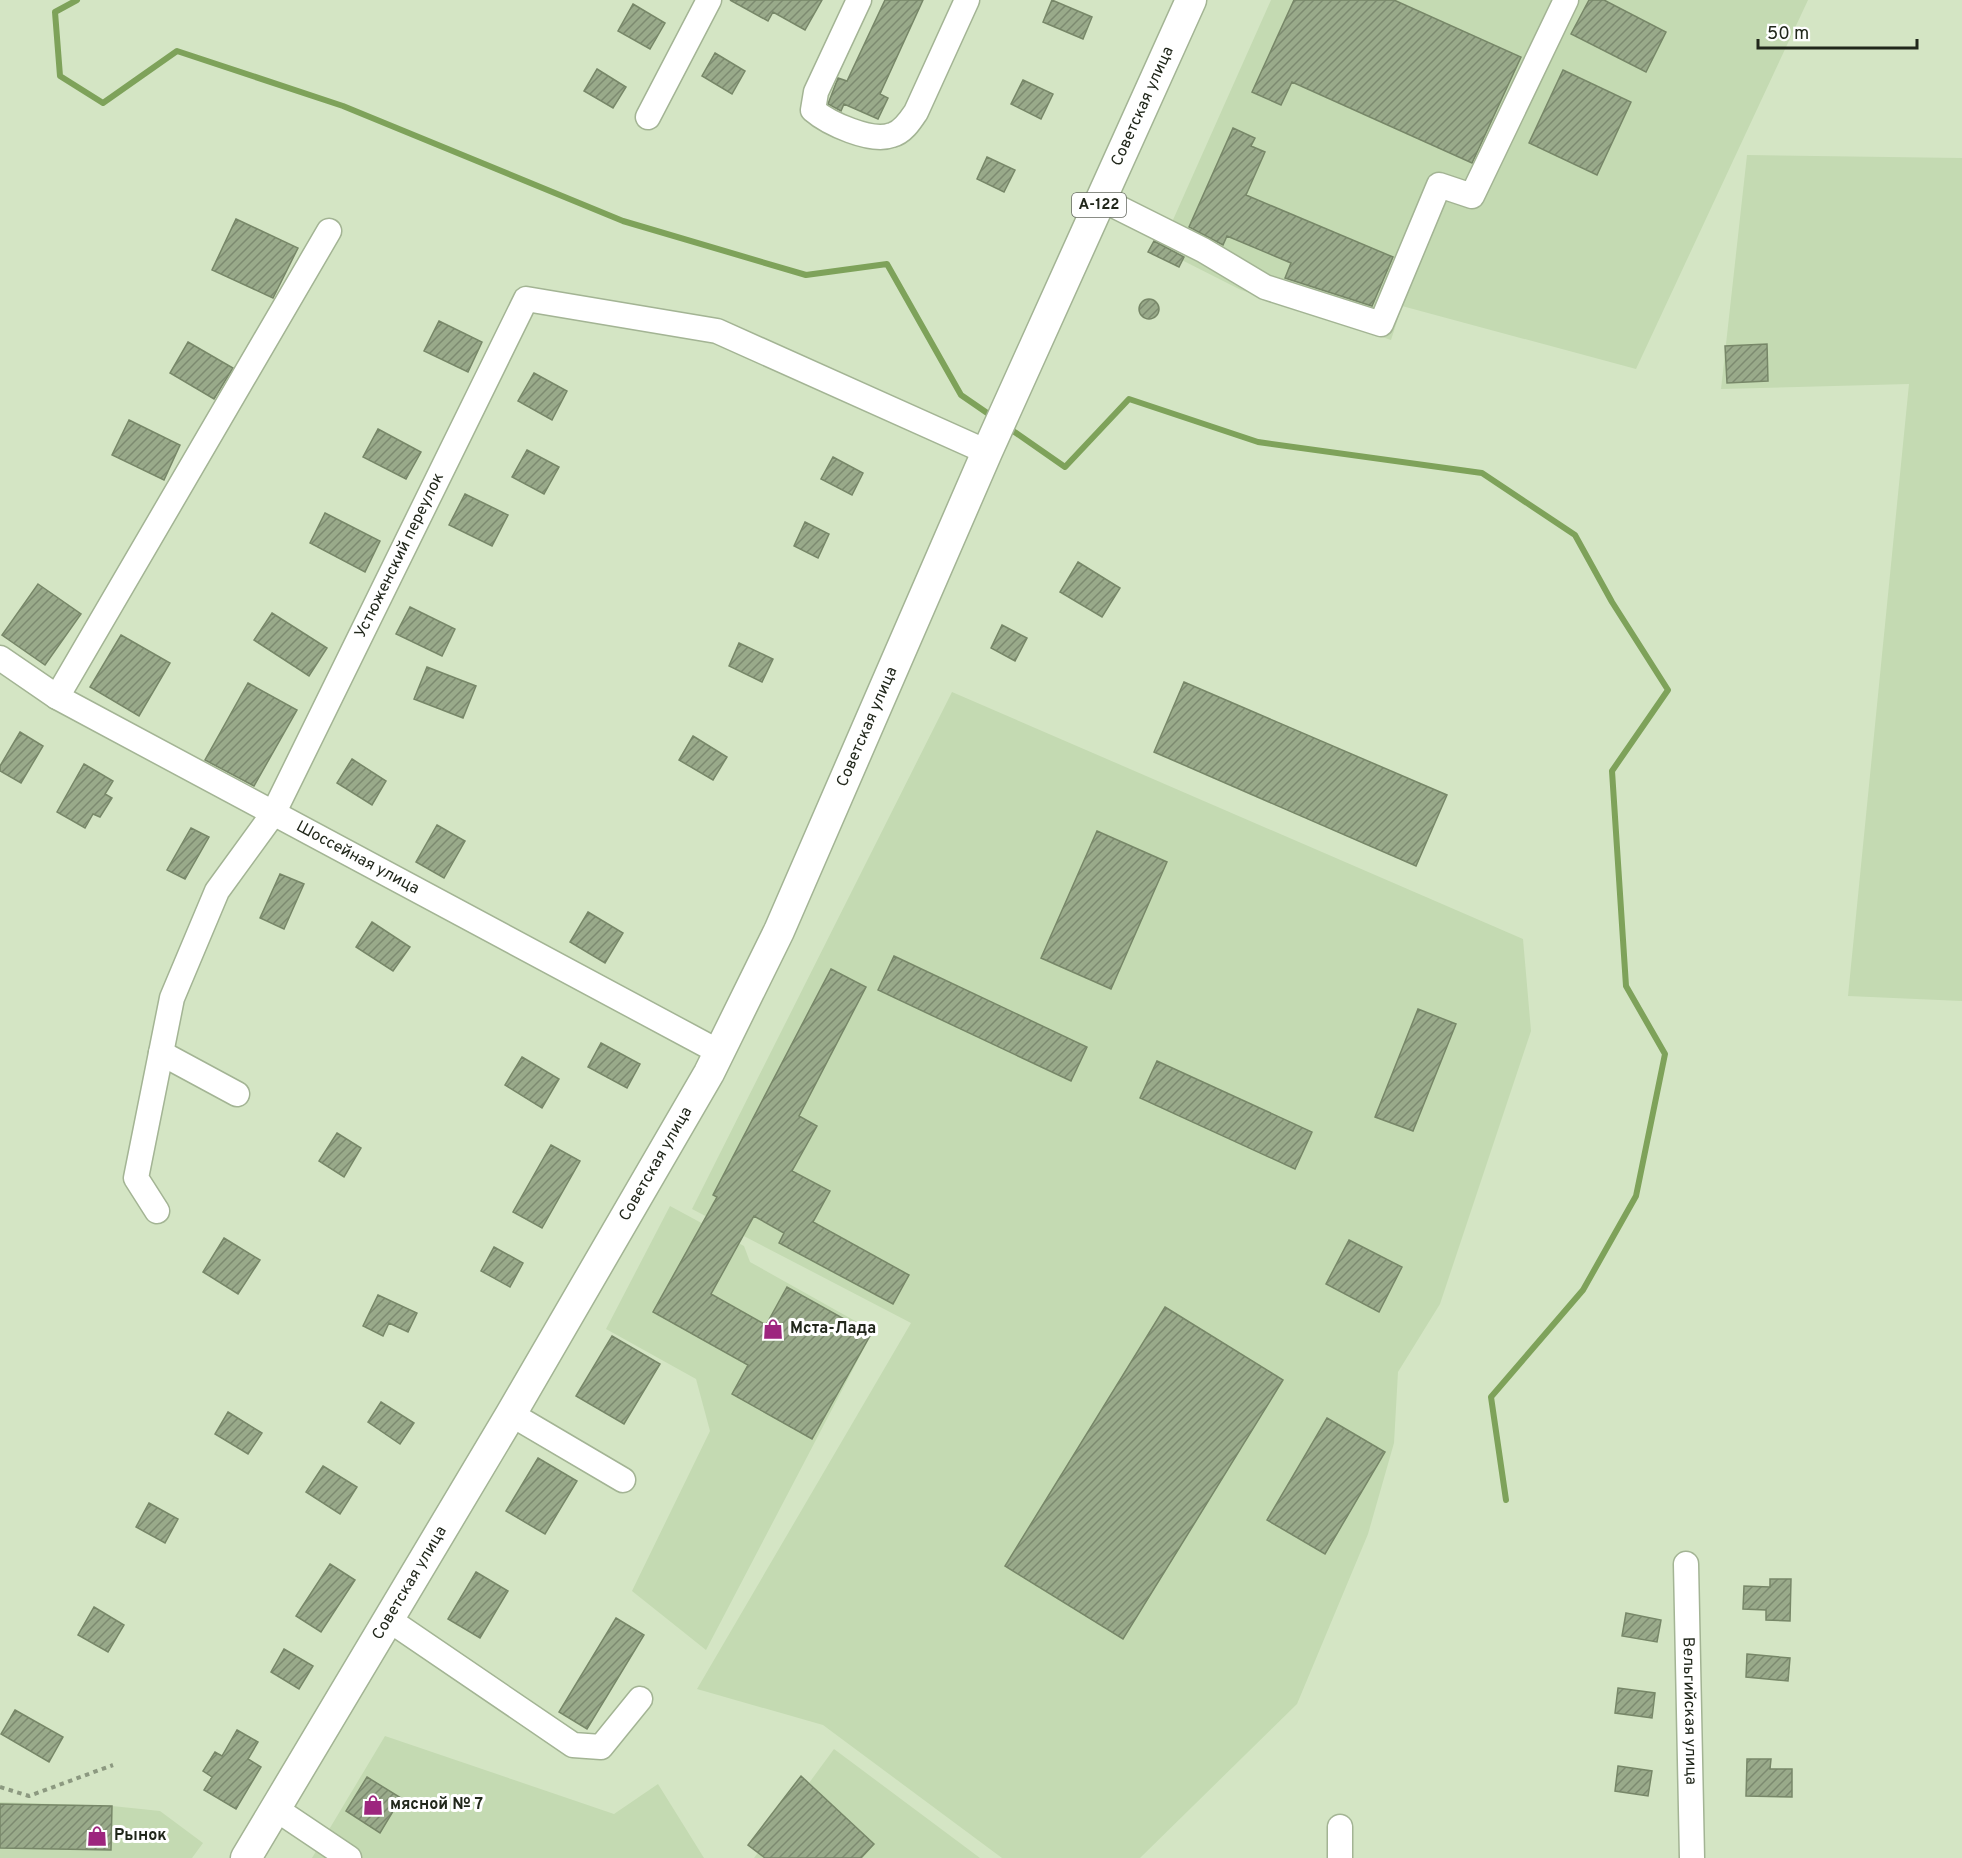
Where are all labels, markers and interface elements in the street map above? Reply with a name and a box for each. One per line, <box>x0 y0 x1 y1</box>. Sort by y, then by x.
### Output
scale bar <box>1758 12 1917 50</box>
text: 50 m <box>1767 23 1809 46</box>
street label: Советская улица <box>1107 44 1179 169</box>
road number: А-122 <box>1072 193 1126 217</box>
street label: Устюженский переулок <box>351 470 449 641</box>
street label: Советская улица <box>833 664 902 790</box>
street label: Шоссейная улица <box>292 817 423 899</box>
street label: Советская улица <box>615 1103 697 1225</box>
shop icon: Мста-Лада <box>761 1317 785 1341</box>
place label: Мста-Лада <box>790 1319 876 1339</box>
street label: Советская улица <box>368 1523 452 1644</box>
street label: Вельгийская улица <box>1677 1637 1701 1785</box>
shop icon: мясной № 7 <box>361 1793 385 1817</box>
place label: мясной № 7 <box>390 1795 483 1815</box>
shop icon: Рынок <box>85 1824 109 1848</box>
place label: Рынок <box>114 1826 167 1846</box>

